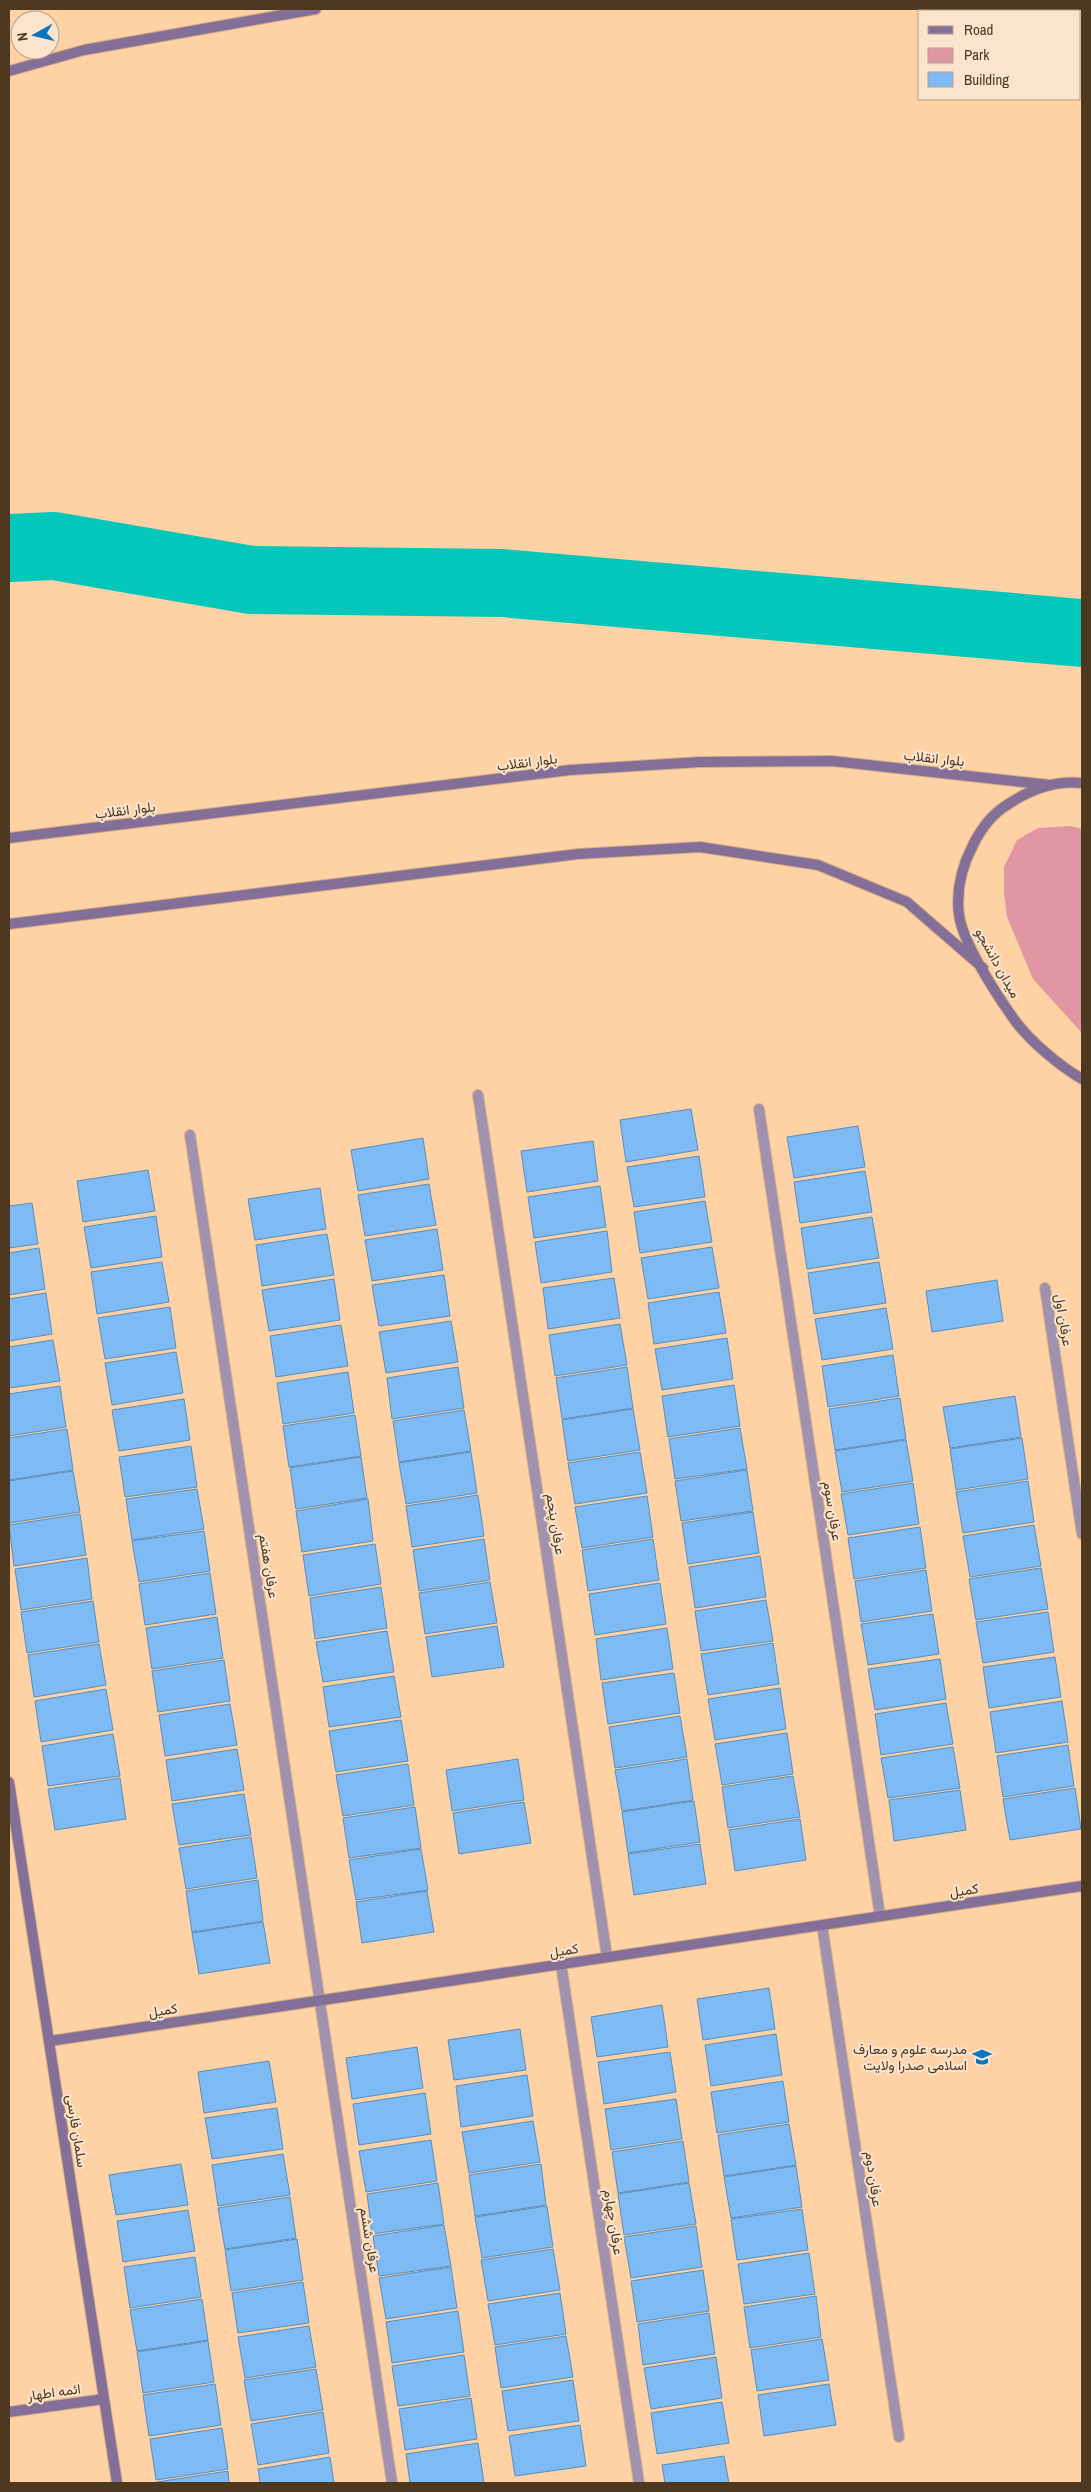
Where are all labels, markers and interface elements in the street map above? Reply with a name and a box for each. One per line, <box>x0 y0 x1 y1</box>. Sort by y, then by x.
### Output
north arrow <box>10 10 60 60</box>
legend <box>918 10 1081 100</box>
text: Road <box>964 19 993 40</box>
text: N <box>13 31 32 42</box>
text: Park <box>964 44 990 65</box>
text: Building <box>964 69 1009 90</box>
street label: بلوار انقلاب <box>903 746 965 770</box>
street label: بلوار انقلاب <box>496 749 558 775</box>
street label: بلوار انقلاب <box>94 797 156 823</box>
street label: میدان دانشجو <box>971 925 1025 1001</box>
street label: عرفان اول <box>1050 1292 1077 1348</box>
street label: عرفان سوم <box>819 1480 847 1542</box>
street label: عرفان پنجم <box>541 1492 570 1556</box>
street label: عرفان هفتم <box>255 1532 283 1600</box>
street label: کمیل <box>948 1879 980 1901</box>
street label: کمیل <box>548 1939 580 1961</box>
street label: کمیل <box>147 1999 179 2021</box>
place label: مدرسه علوم و معارف اسلامی صدرا ولایت <box>853 2040 967 2074</box>
school or university icon: مدرسه علوم و معارف اسلامی صدرا ولایت <box>971 2046 993 2068</box>
street label: سلمان فارسی <box>62 2093 92 2169</box>
street label: عرفان دوم <box>861 2150 887 2208</box>
street label: عرفان چهارم <box>599 2188 628 2256</box>
street label: عرفان ششم <box>356 2206 384 2274</box>
street label: ائمه اطهار <box>25 2379 82 2405</box>

